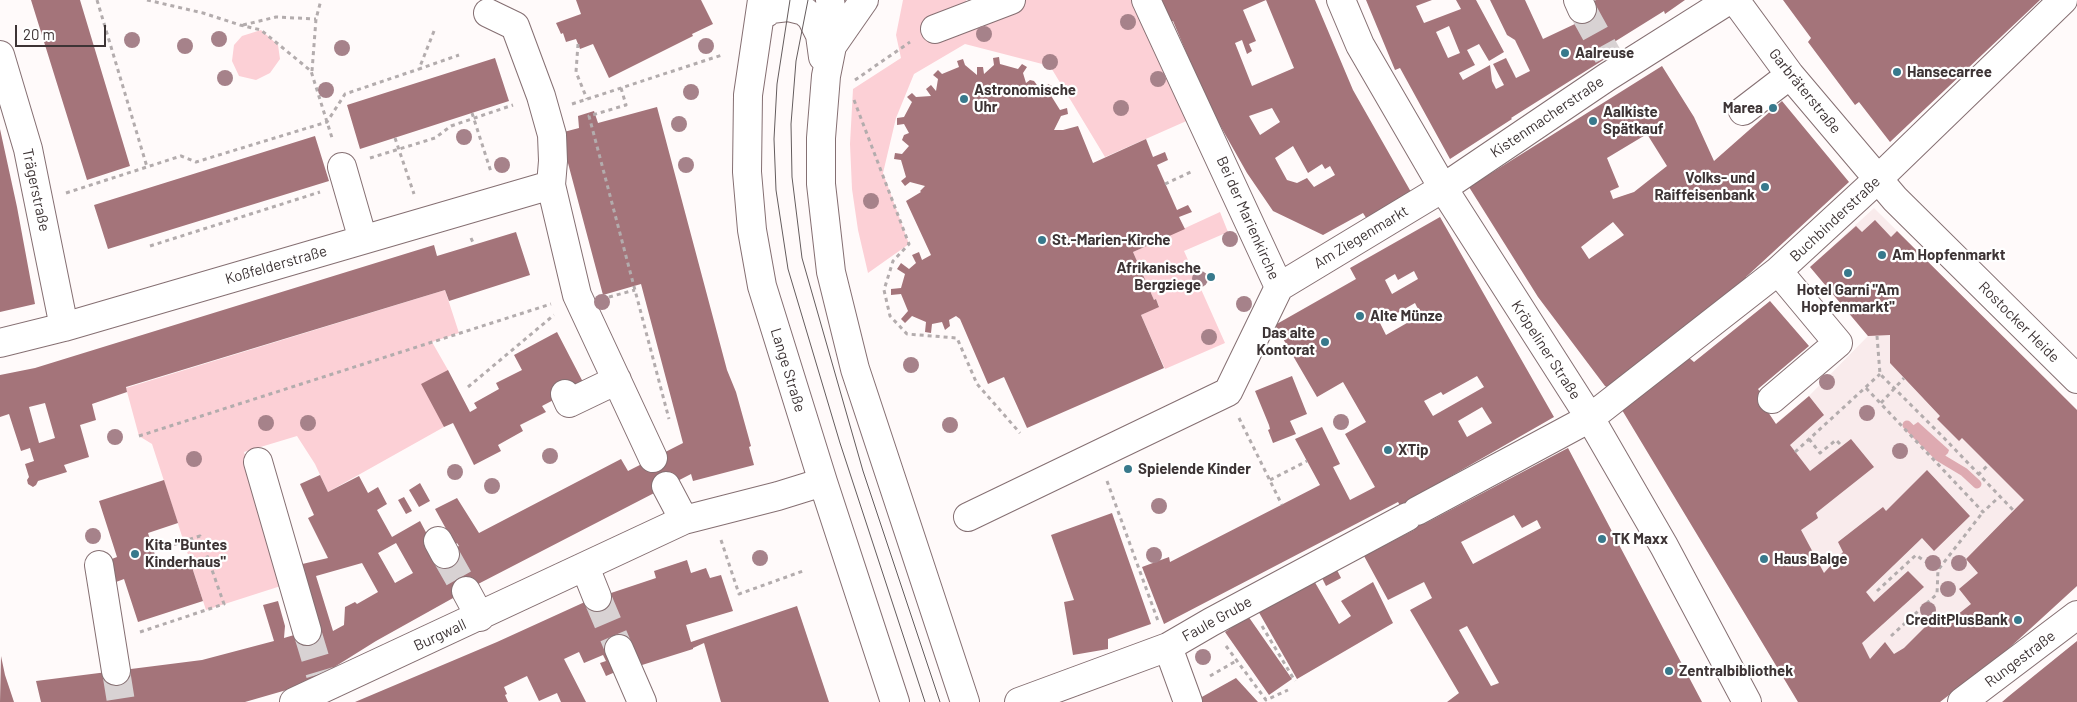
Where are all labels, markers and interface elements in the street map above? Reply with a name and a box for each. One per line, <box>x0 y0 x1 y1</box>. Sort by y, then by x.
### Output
scale bar <box>18 15 109 47</box>
text: 20 m <box>23 25 55 43</box>
place label: Aalreuse <box>1575 44 1634 62</box>
street label: Garbräterstraße <box>1765 45 1845 137</box>
marker: Aalreuse <box>1559 47 1571 59</box>
place label: Hansecarree <box>1907 63 1992 81</box>
marker: Hansecarree <box>1891 66 1903 78</box>
street label: Kistenmacherstraße <box>1487 72 1607 162</box>
place label: Astronomische Uhr <box>974 81 1076 116</box>
marker: Astronomische Uhr <box>958 93 970 105</box>
place label: Marea <box>1723 99 1763 117</box>
marker: Marea <box>1767 102 1779 114</box>
place label: Aalkiste Spätkauf <box>1603 103 1664 138</box>
marker: Aalkiste Spätkauf <box>1587 115 1599 127</box>
street label: Trägerstraße <box>18 147 54 233</box>
street label: Bei der Marienkirche <box>1213 154 1283 282</box>
place label: Volks- und Raiffeisenbank <box>1654 169 1755 204</box>
street label: Buchbinderstraße <box>1786 173 1884 265</box>
marker: Volks- und Raiffeisenbank <box>1759 181 1771 193</box>
street label: Am Ziegenmarkt <box>1310 202 1412 272</box>
place label: St.-Marien-Kirche <box>1052 231 1171 249</box>
marker: St.-Marien-Kirche <box>1036 234 1048 246</box>
street label: Koßfelderstraße <box>223 242 329 288</box>
place label: Am Hopfenmarkt <box>1892 246 2006 264</box>
marker: Am Hopfenmarkt <box>1876 249 1888 261</box>
place label: Afrikanische Bergziege <box>1116 259 1201 294</box>
marker: Hotel Garni "Am Hopfenmarkt" <box>1842 267 1854 279</box>
marker: Afrikanische Bergziege <box>1205 271 1217 283</box>
street label: Rostocker Heide <box>1975 278 2063 366</box>
place label: Hotel Garni "Am Hopfenmarkt" <box>1797 281 1899 316</box>
street label: Kröpeliner Straße <box>1507 297 1585 403</box>
place label: Alte Münze <box>1370 307 1443 325</box>
marker: Alte Münze <box>1354 310 1366 322</box>
place label: Das alte Kontorat <box>1257 324 1315 359</box>
street label: Lange Straße <box>767 326 809 414</box>
marker: Das alte Kontorat <box>1319 336 1331 348</box>
place label: XTip <box>1398 441 1428 459</box>
marker: XTip <box>1382 444 1394 456</box>
place label: Spielende Kinder <box>1138 460 1251 478</box>
marker: Spielende Kinder <box>1122 463 1134 475</box>
place label: TK Maxx <box>1612 530 1668 548</box>
marker: TK Maxx <box>1596 533 1608 545</box>
place label: Kita "Buntes Kinderhaus" <box>145 536 227 571</box>
marker: Kita "Buntes Kinderhaus" <box>129 548 141 560</box>
place label: Haus Balge <box>1774 550 1847 568</box>
marker: Haus Balge <box>1758 553 1770 565</box>
street label: Faule Grube <box>1179 592 1255 646</box>
place label: CreditPlusBank <box>1905 611 2008 629</box>
marker: CreditPlusBank <box>2012 614 2024 626</box>
street label: Burgwall <box>411 615 469 655</box>
street label: Rungestraße <box>1981 627 2059 691</box>
place label: Zentralbibliothek <box>1679 662 1793 680</box>
marker: Zentralbibliothek <box>1663 665 1675 677</box>

